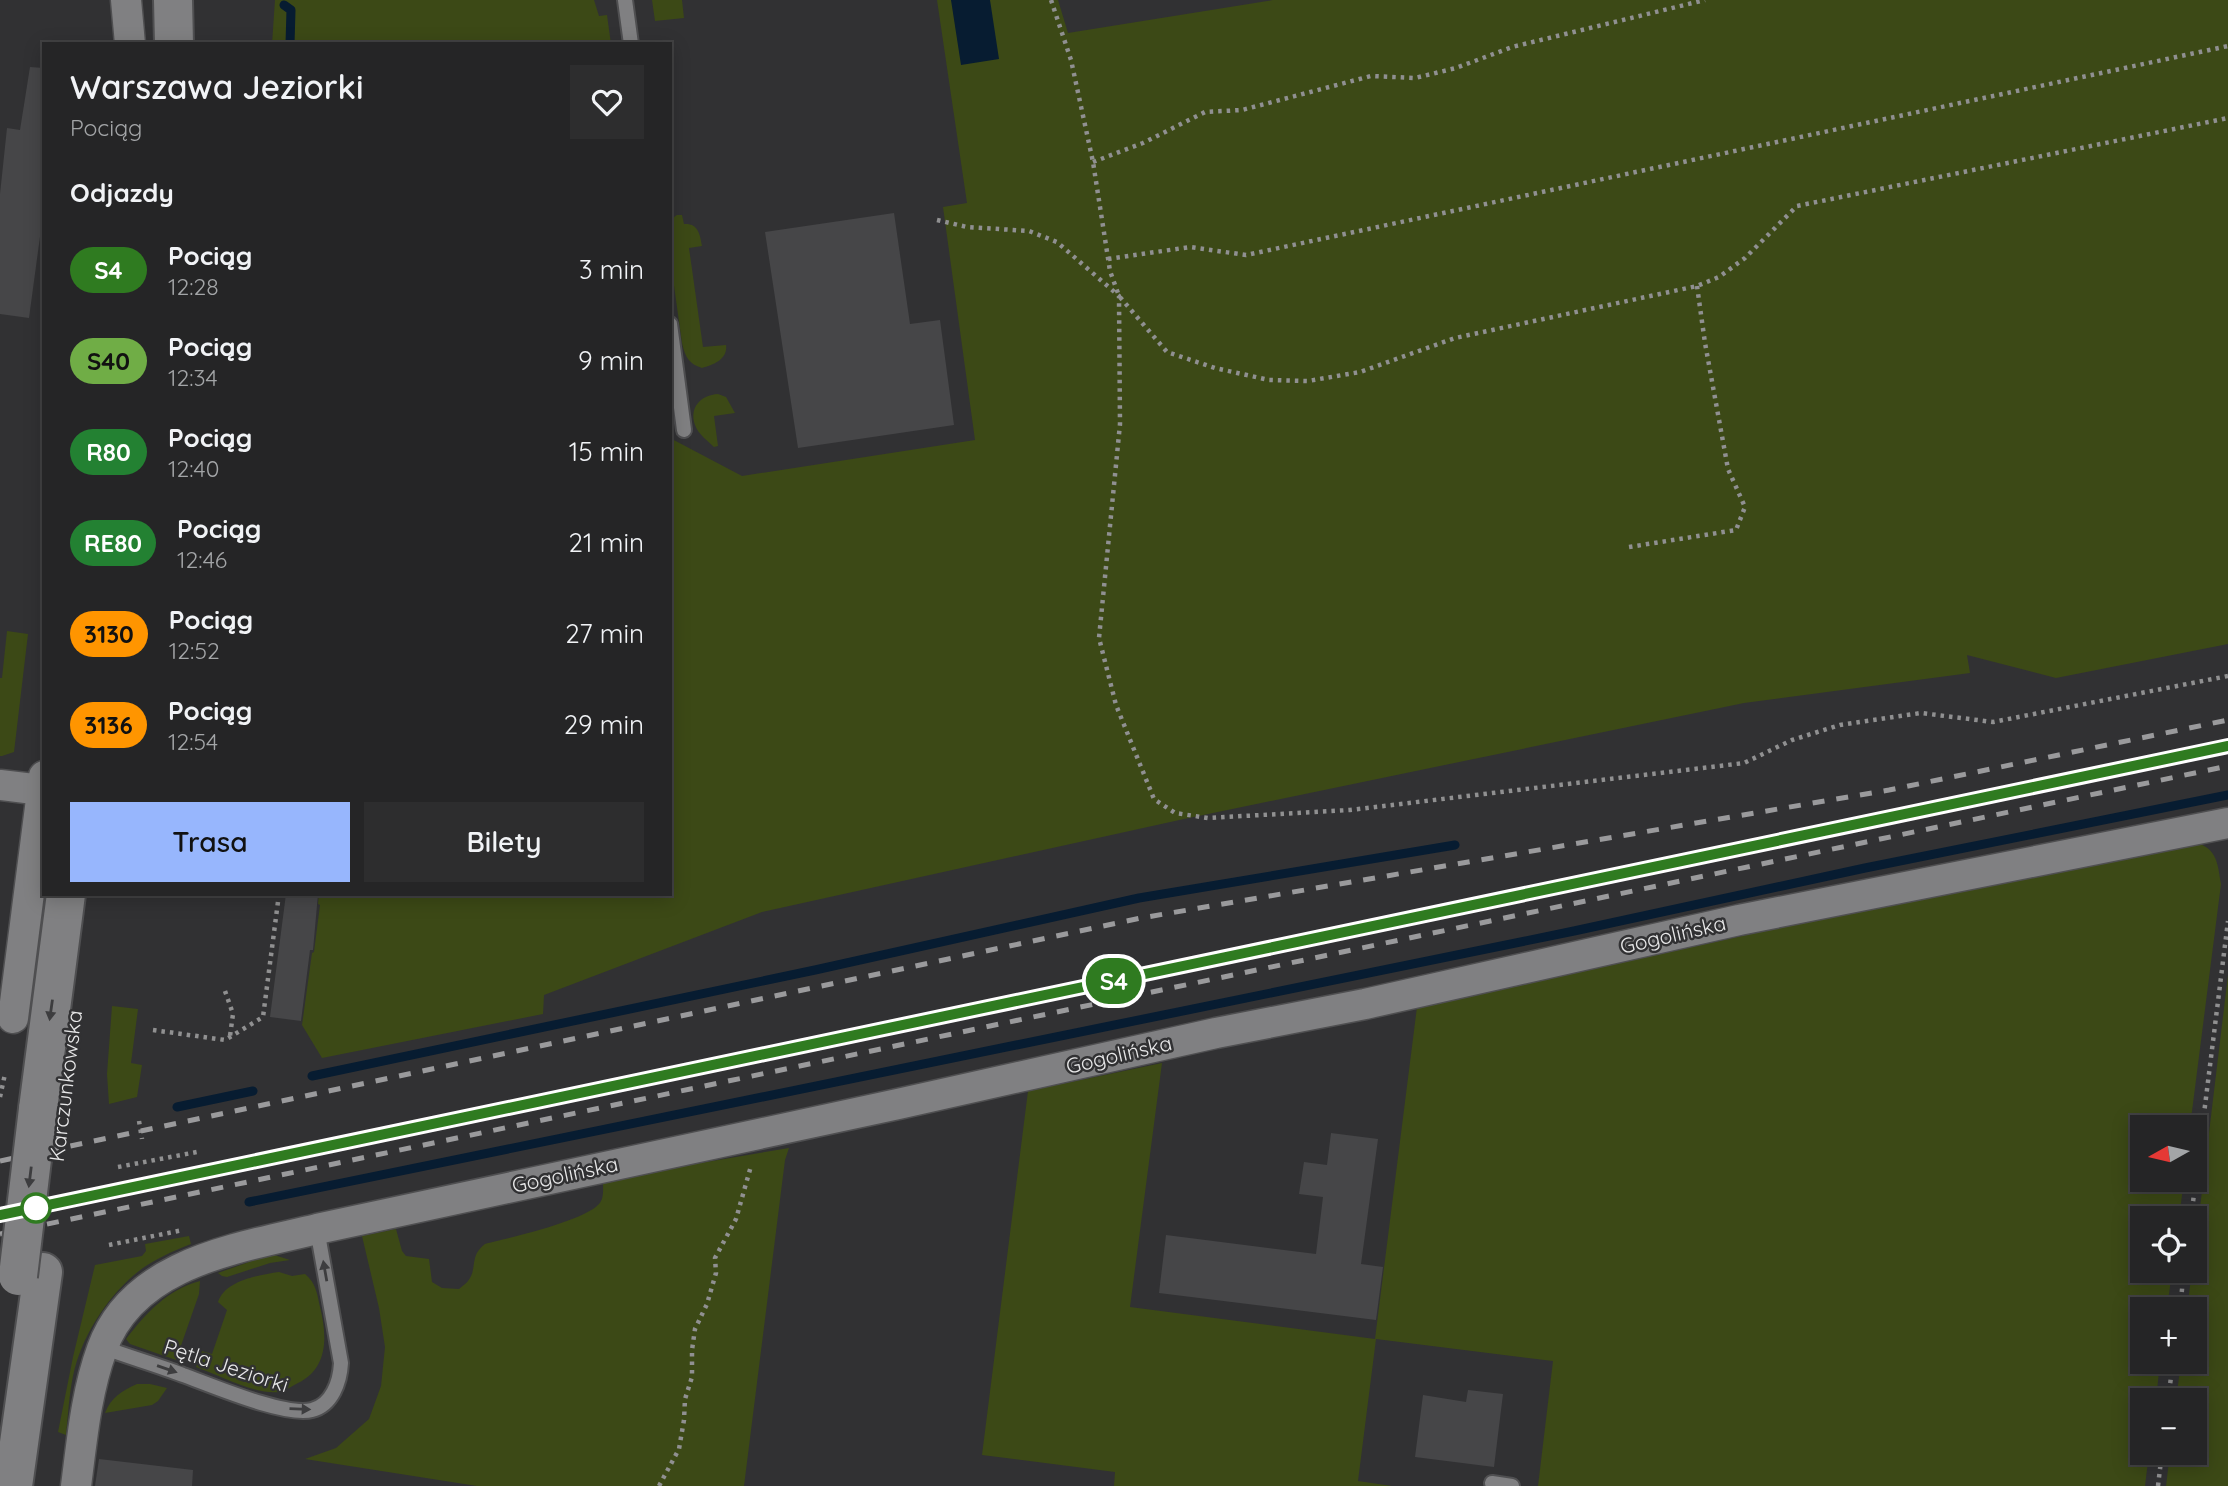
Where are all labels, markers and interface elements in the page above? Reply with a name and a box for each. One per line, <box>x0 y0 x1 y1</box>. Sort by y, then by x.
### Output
button: heart <box>570 65 644 139</box>
text: Warszawa Jeziorki <box>70 66 364 107</box>
text: Pociąg <box>70 113 142 142</box>
text: Odjazdy <box>70 176 174 209</box>
text: Pociąg <box>168 239 252 272</box>
text: 3 min <box>579 253 644 286</box>
text: S4 <box>94 255 123 285</box>
text: 12:28 <box>168 272 219 301</box>
text: Pociąg <box>168 330 252 363</box>
text: 9 min <box>578 344 644 377</box>
text: S40 <box>87 346 130 376</box>
text: 12:34 <box>168 363 218 392</box>
text: Pociąg <box>168 421 252 454</box>
text: 15 min <box>569 435 644 468</box>
text: R80 <box>86 437 131 467</box>
text: 12:40 <box>168 454 219 483</box>
text: Pociąg <box>177 512 261 545</box>
text: 21 min <box>569 526 644 559</box>
text: RE80 <box>84 528 142 558</box>
text: 12:46 <box>177 545 227 574</box>
text: Pociąg <box>169 603 253 636</box>
text: 27 min <box>565 617 644 650</box>
text: 3130 <box>84 619 134 649</box>
text: 12:52 <box>169 636 220 665</box>
text: Pociąg <box>168 694 252 727</box>
text: 29 min <box>564 708 644 741</box>
text: 3136 <box>84 710 133 740</box>
text: 12:54 <box>168 727 218 756</box>
button: Trasa <box>70 802 350 882</box>
button: Bilety <box>364 802 644 882</box>
street label: Gogolińska <box>1617 909 1728 959</box>
line badge: S4 <box>1082 958 1146 1004</box>
text: S4 <box>1100 966 1128 996</box>
one-way arrow <box>45 1000 56 1022</box>
street label: Karczunkowska <box>43 1009 87 1163</box>
street label: Gogolińska <box>1063 1029 1174 1079</box>
north arrow <box>2130 1115 2207 1192</box>
map controls <box>2130 1115 2207 1465</box>
street label: Gogolińska <box>509 1150 620 1198</box>
one-way arrow <box>24 1166 35 1188</box>
unlabelled marker <box>21 1193 51 1223</box>
button: locate <box>2130 1206 2207 1283</box>
one-way arrow <box>319 1260 330 1282</box>
button: + <box>2130 1297 2207 1374</box>
street label: Pętla Jeziorki <box>161 1333 292 1397</box>
one-way arrow <box>156 1364 177 1375</box>
button: − <box>2130 1388 2207 1465</box>
one-way arrow <box>289 1404 311 1415</box>

